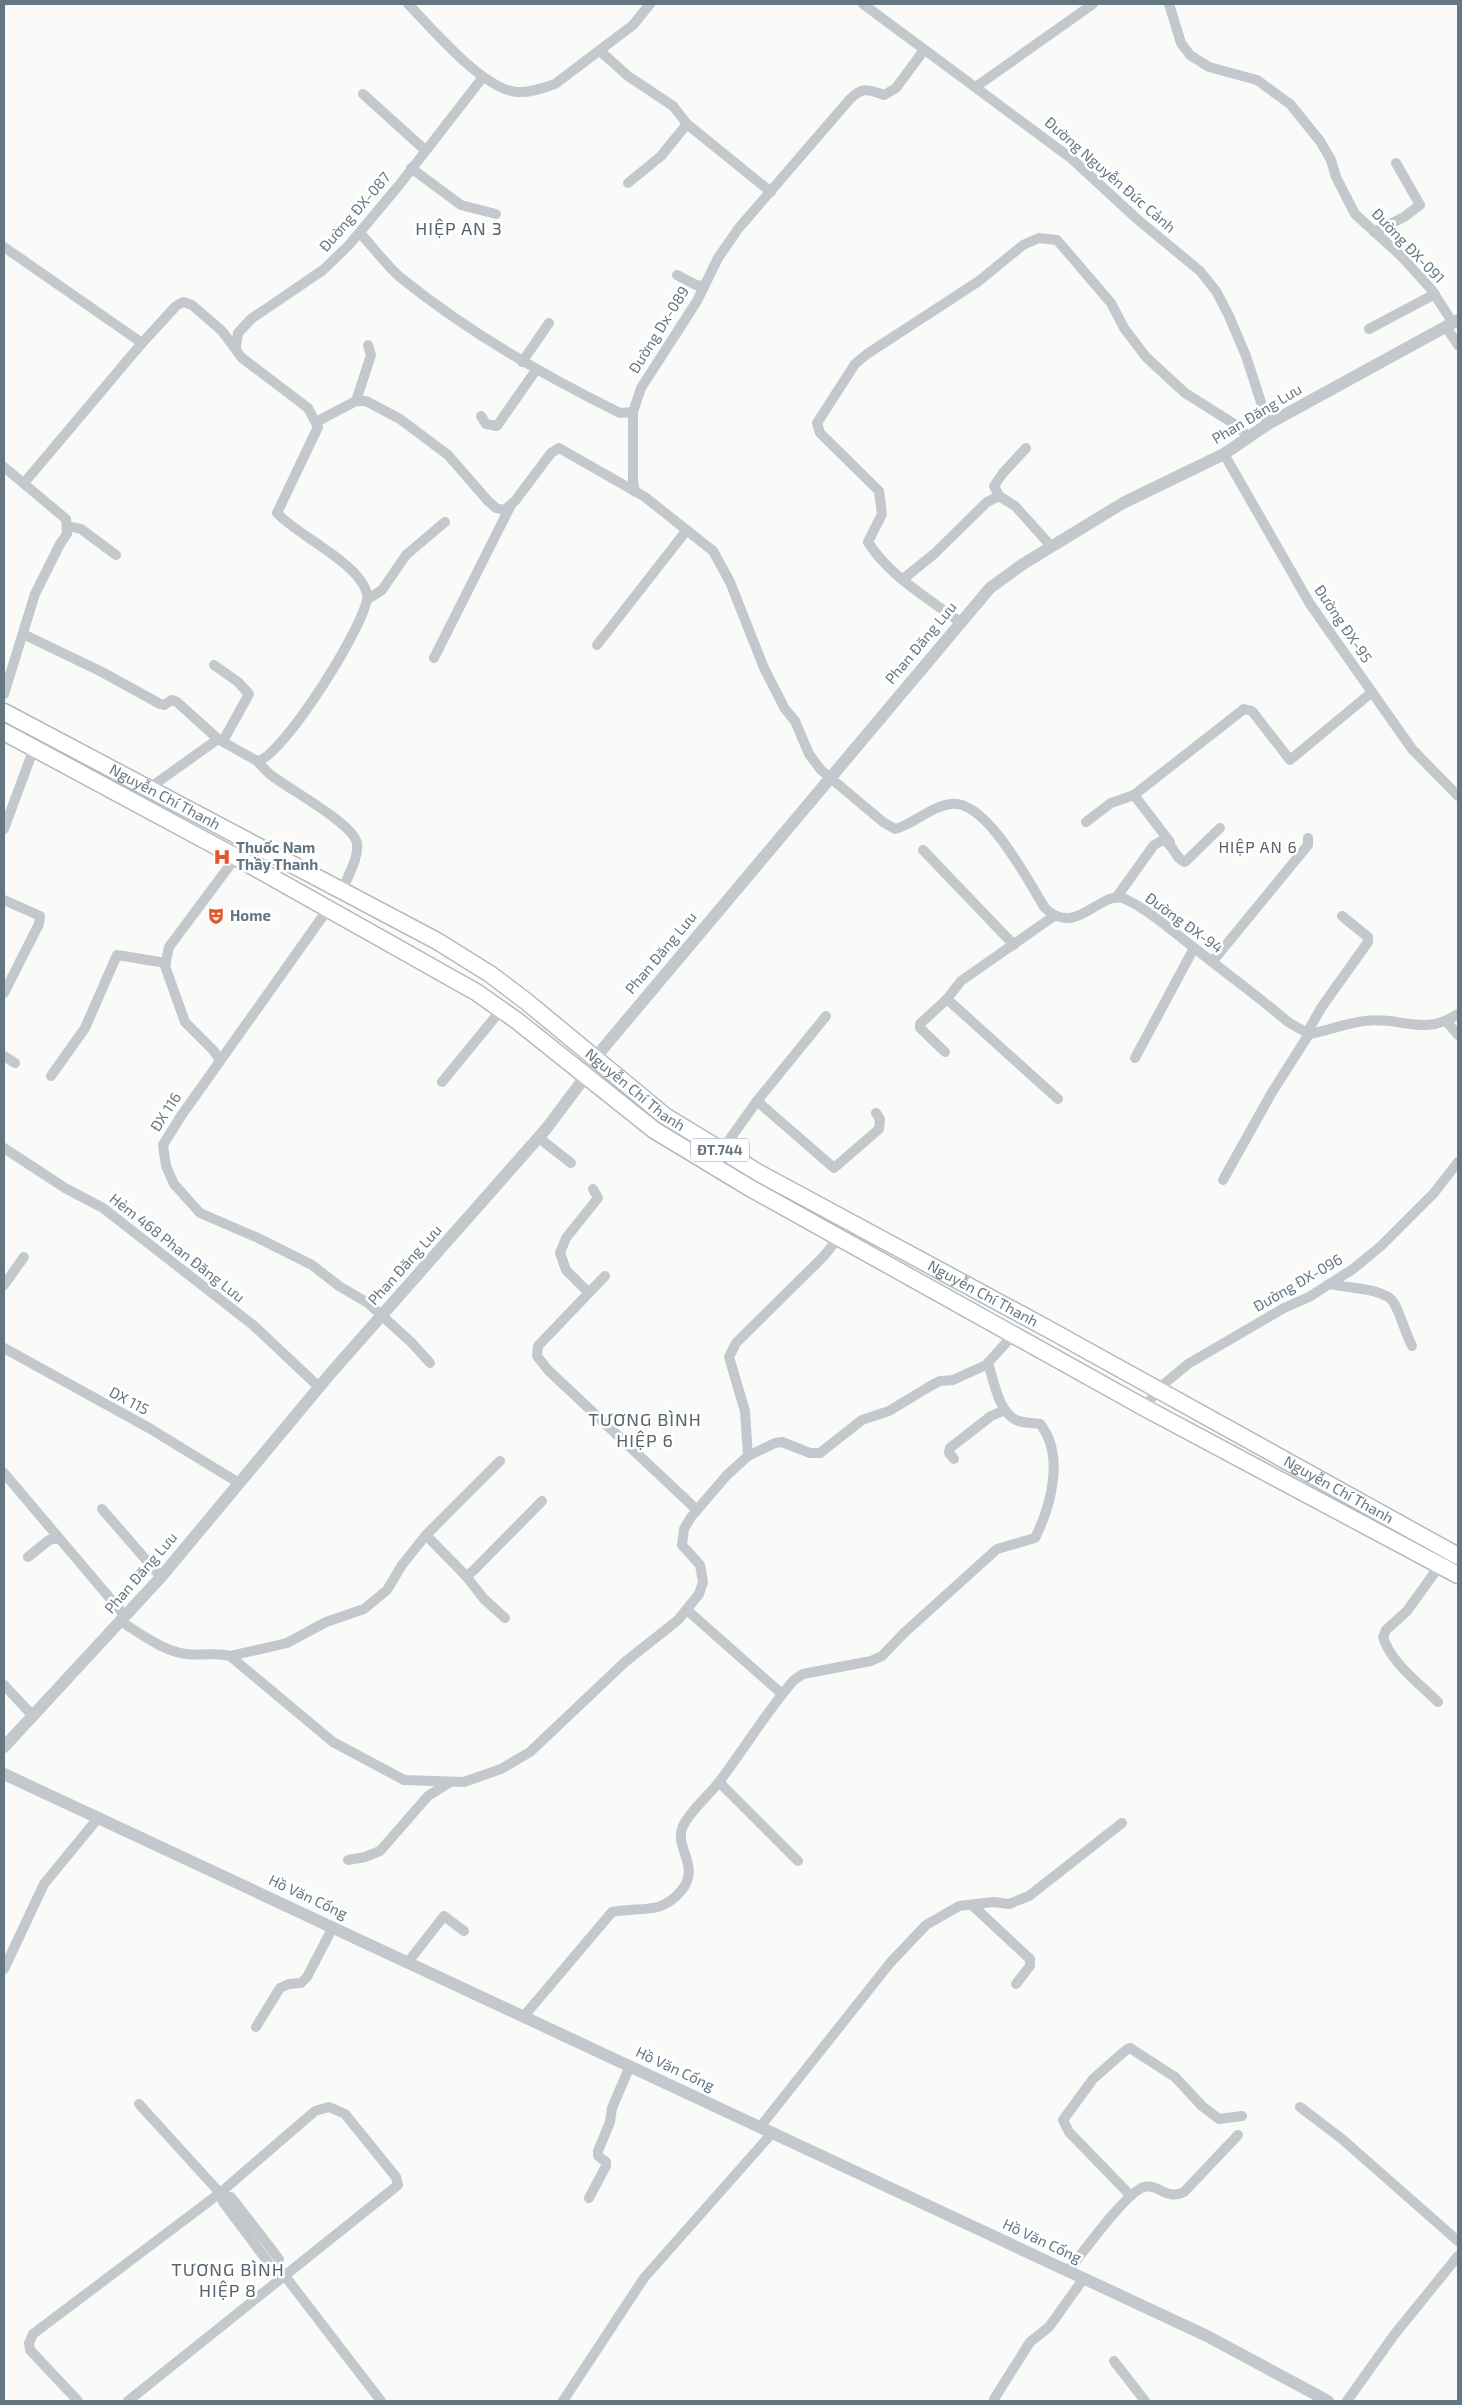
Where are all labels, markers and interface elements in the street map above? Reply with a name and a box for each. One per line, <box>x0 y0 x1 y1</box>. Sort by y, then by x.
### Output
street label: Đường Nguyễn Đức Cảnh <box>1042 113 1180 236</box>
street label: Đường ĐX-087 <box>315 168 394 255</box>
street label: Đường ĐX-091 <box>1369 204 1449 286</box>
district label: HIỆP AN 3 <box>415 217 503 239</box>
street label: Đường Dx-089 <box>624 283 692 376</box>
street label: Phan Đăng Lưu <box>1208 379 1305 447</box>
street label: Đường ĐX-95 <box>1311 581 1376 666</box>
street label: Phan Đăng Lưu <box>881 598 960 687</box>
street label: Nguyễn Chí Thanh <box>107 760 224 833</box>
district label: HIỆP AN 6 <box>1218 837 1298 856</box>
place label: Thuốc Nam Thầy Thanh <box>236 838 318 874</box>
hospital icon: Thuốc Nam Thầy Thanh <box>212 847 232 867</box>
street label: Đường ĐX-94 <box>1142 888 1227 956</box>
theatre icon: Home <box>206 906 226 926</box>
place label: Home <box>230 906 271 924</box>
street label: Phan Đăng Lưu <box>621 908 700 997</box>
street label: Nguyễn Chí Thanh <box>582 1044 689 1134</box>
street label: ĐX 116 <box>146 1089 184 1134</box>
road number: ĐT.744 <box>691 1138 749 1162</box>
street label: Hẻm 468 Phan Đăng Lưu <box>106 1189 249 1306</box>
street label: Phan Đăng Lưu <box>364 1220 445 1308</box>
street label: Đường ĐX-096 <box>1250 1249 1345 1315</box>
street label: Nguyễn Chí Thanh <box>925 1256 1042 1330</box>
street label: DX 115 <box>107 1382 152 1418</box>
district label: TƯƠNG BÌNH HIỆP 6 <box>588 1408 702 1451</box>
street label: Nguyễn Chí Thanh <box>1281 1451 1397 1527</box>
street label: Phan Đăng Lưu <box>100 1528 180 1617</box>
street label: Hồ Văn Cống <box>266 1870 351 1922</box>
street label: Hồ Văn Cống <box>633 2042 718 2094</box>
street label: Hồ Văn Cống <box>1000 2214 1085 2266</box>
district label: TƯƠNG BÌNH HIỆP 8 <box>171 2258 285 2301</box>

